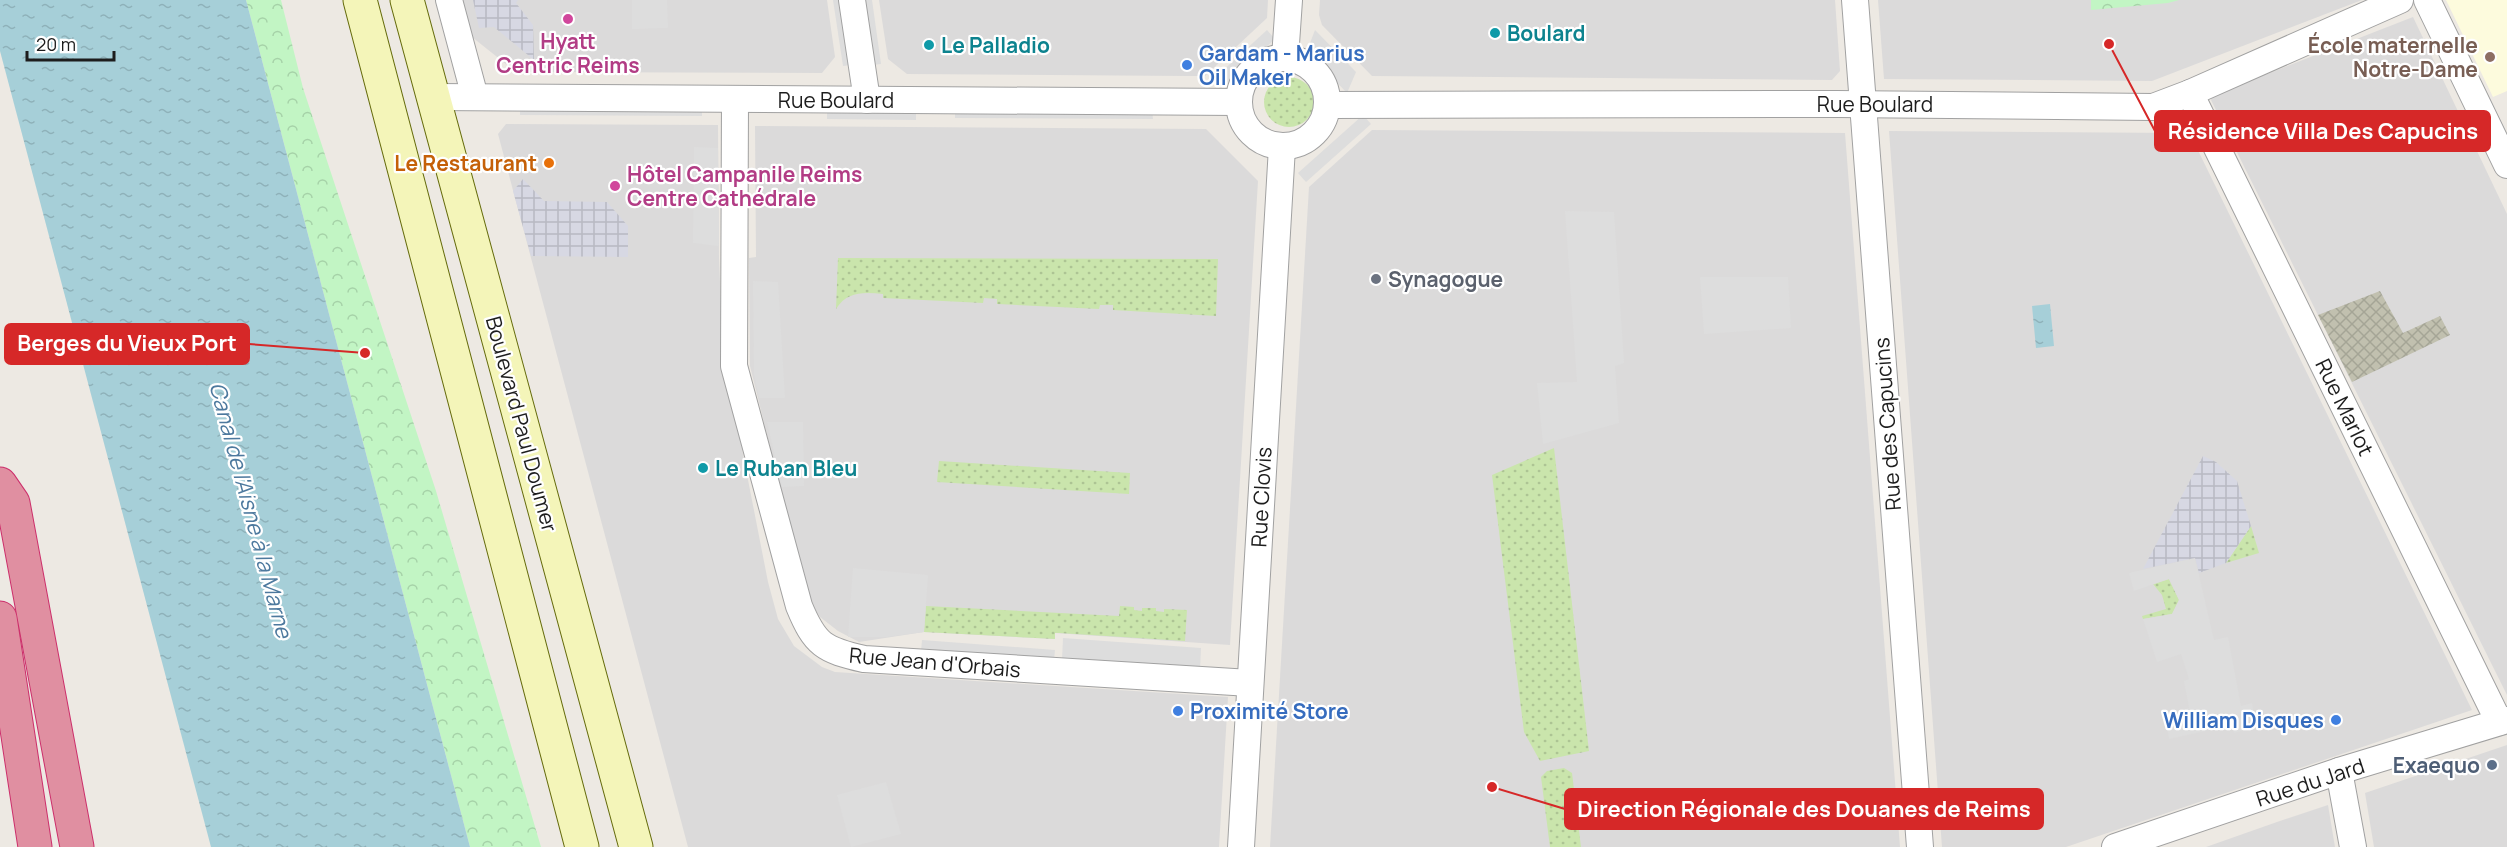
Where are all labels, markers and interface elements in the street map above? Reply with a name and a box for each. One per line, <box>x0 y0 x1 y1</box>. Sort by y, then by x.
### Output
marker: Hyatt Centric Reims <box>561 12 575 26</box>
place label: Boulard <box>1507 19 1585 47</box>
scale bar <box>27 24 114 62</box>
marker: Boulard <box>1488 26 1502 40</box>
place label: Hyatt Centric Reims <box>496 27 640 79</box>
place label: Le Palladio <box>941 31 1050 59</box>
place label: École maternelle Notre-Dame <box>2308 31 2478 83</box>
text: 20 m <box>36 32 76 56</box>
marker: Le Palladio <box>922 38 936 52</box>
place label: Gardam - Marius Oil Maker <box>1199 39 1365 91</box>
marker: École maternelle Notre-Dame <box>2483 50 2497 64</box>
marker: Gardam - Marius Oil Maker <box>1180 58 1194 72</box>
street label: Rue Boulard <box>778 86 894 114</box>
street label: Rue Boulard <box>1817 90 1933 118</box>
callout: Résidence Villa Des Capucins <box>2155 111 2490 151</box>
text: Résidence Villa Des Capucins <box>2168 116 2478 146</box>
place label: Le Restaurant <box>394 149 537 177</box>
marker: Le Restaurant <box>542 156 556 170</box>
place label: Hôtel Campanile Reims Centre Cathédrale <box>627 160 862 212</box>
marker: Hôtel Campanile Reims Centre Cathédrale <box>608 179 622 193</box>
place label: Synagogue <box>1388 265 1503 293</box>
marker: Synagogue <box>1369 272 1383 286</box>
street label: Boulevard Paul Doumer <box>480 313 564 535</box>
callout: Berges du Vieux Port <box>5 324 249 364</box>
text: Berges du Vieux Port <box>17 328 237 358</box>
street label: Rue des Capucins <box>1867 337 1907 511</box>
street label: Rue Marlot <box>2309 354 2381 460</box>
water label: Canal de l'Aisne à la Marne <box>202 379 300 642</box>
street label: Rue Clovis <box>1244 446 1278 548</box>
place label: Le Ruban Bleu <box>715 454 857 482</box>
marker: Le Ruban Bleu <box>696 461 710 475</box>
street label: Rue Jean d'Orbais <box>848 641 1022 683</box>
place label: Proximité Store <box>1190 697 1349 725</box>
marker: Proximité Store <box>1171 704 1185 718</box>
place label: William Disques <box>2163 706 2324 734</box>
marker: William Disques <box>2329 713 2343 727</box>
street label: Rue du Jard <box>2252 751 2368 813</box>
place label: Exaequo <box>2393 751 2480 779</box>
marker: Exaequo <box>2485 758 2499 772</box>
callout: Direction Régionale des Douanes de Reims <box>1565 789 2043 829</box>
text: Direction Régionale des Douanes de Reims <box>1577 794 2031 824</box>

